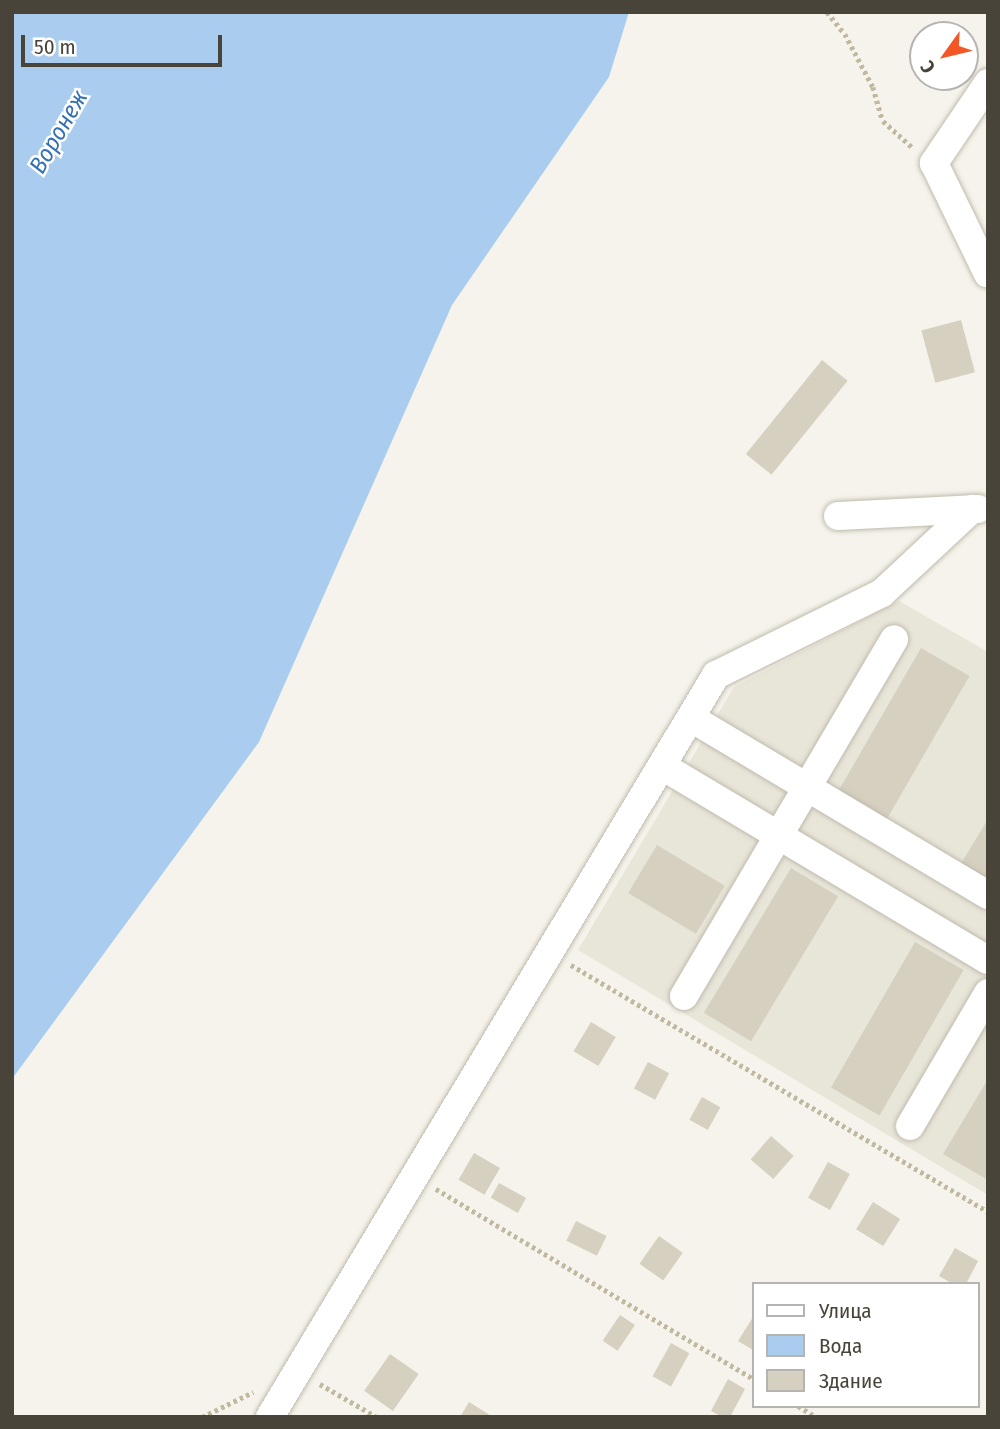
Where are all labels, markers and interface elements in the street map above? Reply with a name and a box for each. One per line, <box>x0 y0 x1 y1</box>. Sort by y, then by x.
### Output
scale bar <box>24 21 226 65</box>
north arrow <box>909 21 979 91</box>
text: 50 m <box>34 34 76 60</box>
text: С <box>916 56 940 77</box>
water label: Воронеж <box>24 85 94 179</box>
legend <box>752 1282 979 1408</box>
text: Улица <box>819 1298 872 1324</box>
text: Вода <box>819 1333 862 1359</box>
text: Здание <box>819 1368 883 1394</box>

